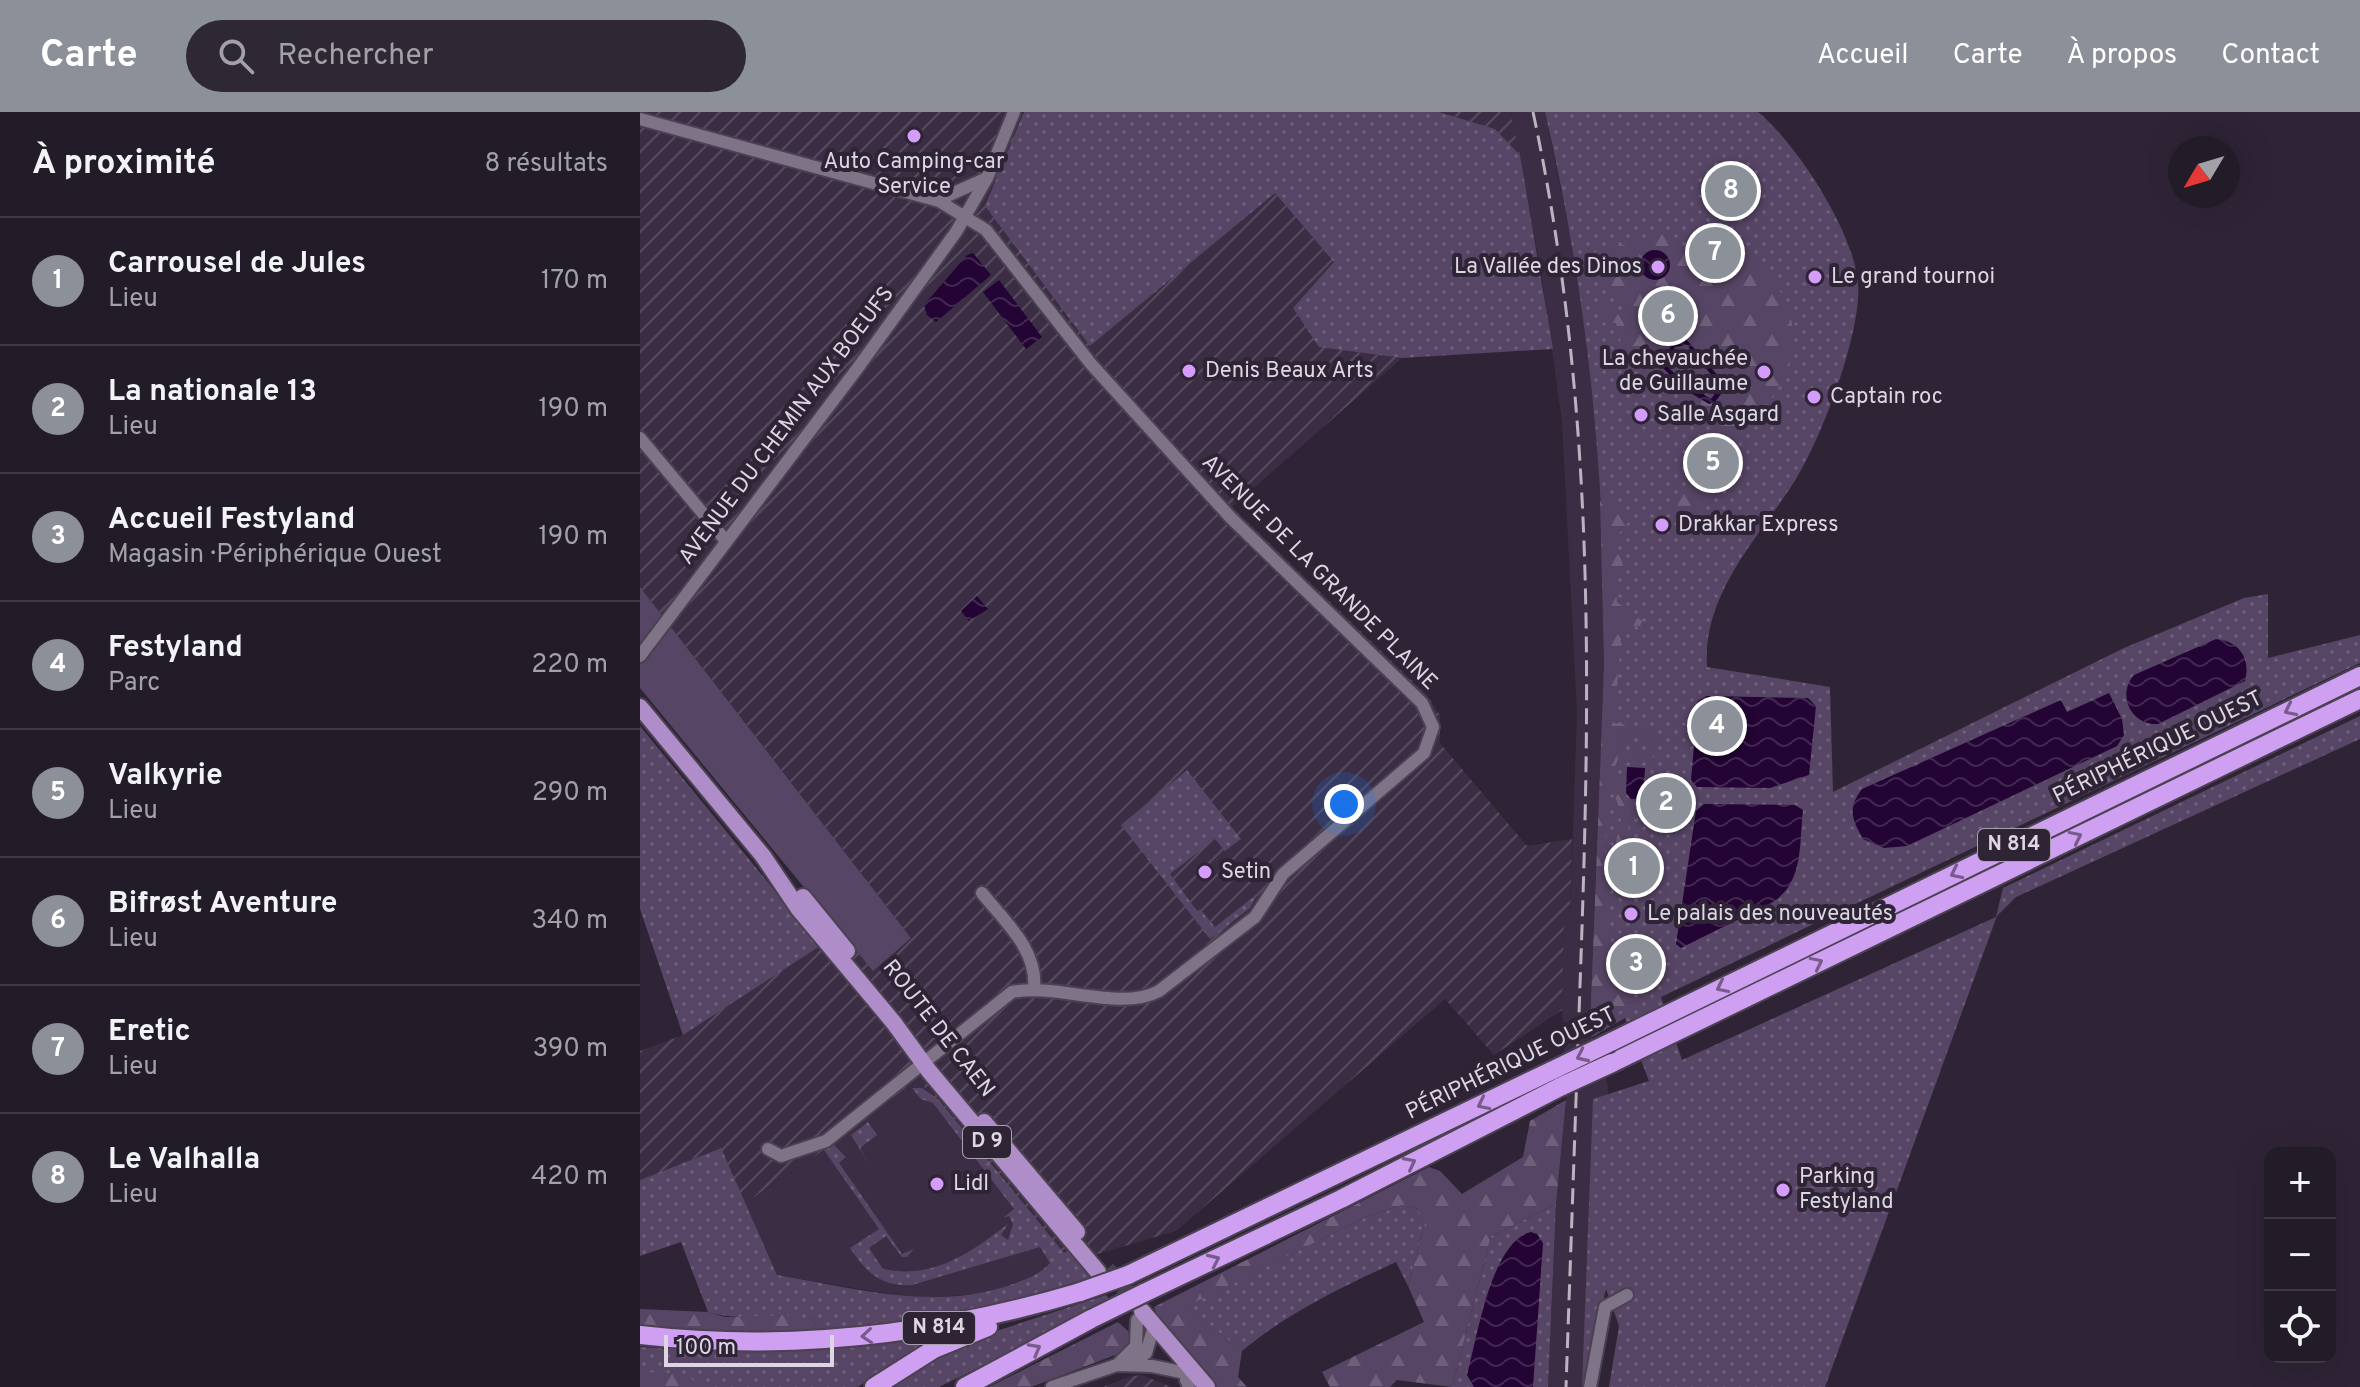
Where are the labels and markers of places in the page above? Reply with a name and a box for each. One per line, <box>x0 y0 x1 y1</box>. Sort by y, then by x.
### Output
marker: Auto Camping-car Service <box>905 127 923 145</box>
place label: Auto Camping-car Service <box>823 149 1005 201</box>
pin: 8 <box>1705 161 1757 221</box>
pin: 7 <box>1689 223 1741 283</box>
place label: La Vallée des Dinos <box>1454 254 1642 281</box>
marker: La Vallée des Dinos <box>1649 258 1667 276</box>
place label: Le grand tournoi <box>1831 264 1995 291</box>
marker: Le grand tournoi <box>1806 268 1824 286</box>
pin: 6 <box>1642 286 1694 346</box>
place label: La chevauchée de Guillaume <box>1602 346 1748 398</box>
place label: Denis Beaux Arts <box>1205 358 1374 385</box>
marker: Denis Beaux Arts <box>1180 362 1198 380</box>
marker: La chevauchée de Guillaume <box>1755 363 1773 381</box>
place label: Captain roc <box>1830 384 1943 411</box>
marker: Captain roc <box>1805 388 1823 406</box>
place label: Salle Asgard <box>1657 402 1779 429</box>
marker: Salle Asgard <box>1632 406 1650 424</box>
pin: 5 <box>1687 433 1739 493</box>
place label: Drakkar Express <box>1678 512 1838 539</box>
marker: Drakkar Express <box>1653 516 1671 534</box>
pin: 4 <box>1691 696 1743 756</box>
pin: 2 <box>1640 773 1692 833</box>
pin: 1 <box>1608 838 1660 898</box>
place label: Setin <box>1221 859 1271 886</box>
marker: Setin <box>1196 863 1214 881</box>
place label: Le palais des nouveautés <box>1647 901 1893 928</box>
marker: Le palais des nouveautés <box>1622 905 1640 923</box>
pin: 3 <box>1610 934 1662 994</box>
place label: Parking Festyland <box>1799 1164 1894 1216</box>
place label: Lidl <box>953 1171 989 1198</box>
marker: Lidl <box>928 1175 946 1193</box>
marker: Parking Festyland <box>1774 1181 1792 1199</box>

